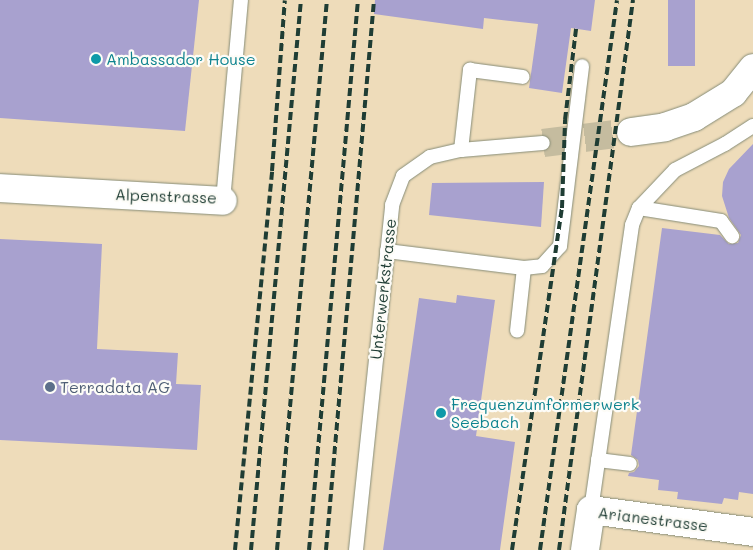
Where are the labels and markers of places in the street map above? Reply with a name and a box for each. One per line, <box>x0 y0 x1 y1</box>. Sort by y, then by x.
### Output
place label: Ambassador House <box>106 49 256 69</box>
marker: Ambassador House <box>90 53 102 65</box>
place label: Terradata AG <box>60 377 170 397</box>
marker: Terradata AG <box>44 381 56 393</box>
place label: Frequenzumformerwerk Seebach <box>451 394 639 432</box>
marker: Frequenzumformerwerk Seebach <box>435 407 447 419</box>

